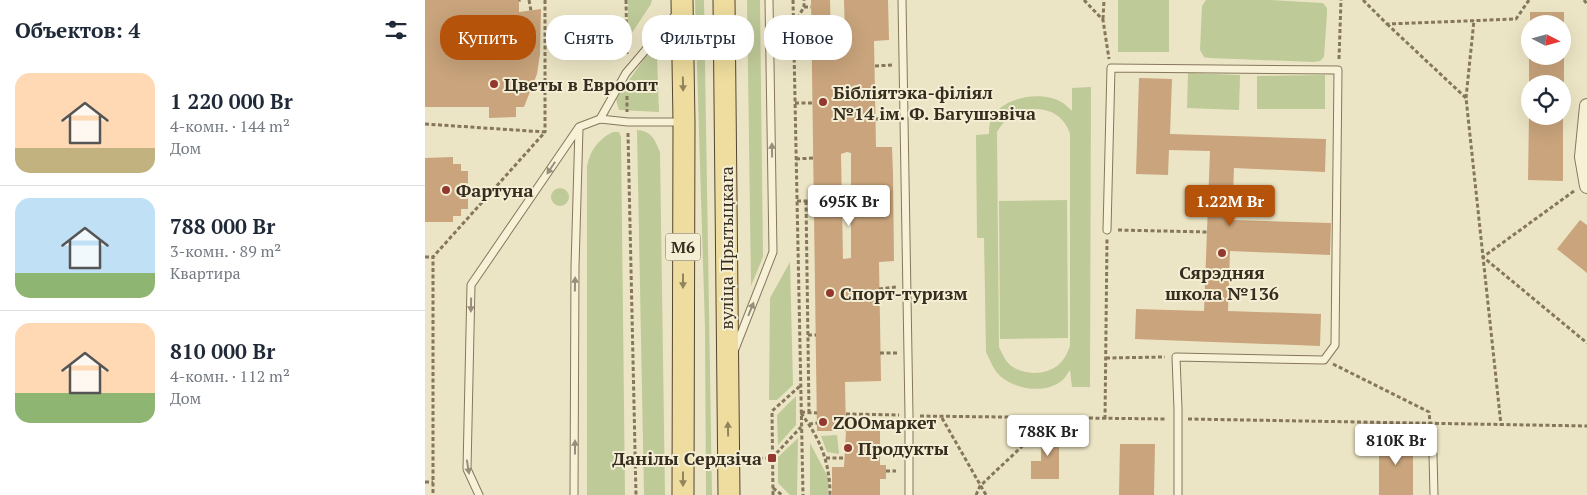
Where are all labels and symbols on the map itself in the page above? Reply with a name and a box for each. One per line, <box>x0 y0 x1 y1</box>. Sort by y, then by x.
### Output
north arrow <box>1521 15 1571 65</box>
place label: Цветы в Евроопт <box>504 72 658 96</box>
one-way arrow <box>679 76 687 92</box>
marker: Цветы в Евроопт <box>488 78 500 90</box>
place label: Бібліятэка-філіял №14 ім. Ф. Багушэвіча <box>833 80 1036 125</box>
marker: Бібліятэка-філіял №14 ім. Ф. Багушэвіча <box>817 96 829 108</box>
one-way arrow <box>768 142 776 158</box>
one-way arrow <box>546 161 556 174</box>
street label: вуліца Прытыцкага <box>714 166 738 330</box>
place label: Фартуна <box>456 178 534 202</box>
marker: Фартуна <box>440 184 452 196</box>
pin: 695K Br <box>803 184 895 227</box>
pin: 1.22M Br <box>1178 184 1282 227</box>
road number: М6 <box>665 233 701 260</box>
marker: Сярэдняя школа №136 <box>1216 247 1228 259</box>
place label: Сярэдняя школа №136 <box>1165 260 1279 305</box>
one-way arrow <box>679 273 687 289</box>
one-way arrow <box>571 276 579 292</box>
place label: Спорт-туризм <box>840 281 968 305</box>
marker: Спорт-туризм <box>824 287 836 299</box>
one-way arrow <box>466 297 474 313</box>
one-way arrow <box>747 301 755 316</box>
place label: ZOOмаркет <box>833 410 937 434</box>
pin: 788K Br <box>1002 414 1094 457</box>
marker: ZOOмаркет <box>817 416 829 428</box>
one-way arrow <box>723 421 731 437</box>
pin: 810K Br <box>1350 424 1442 466</box>
place label: Продукты <box>858 436 949 460</box>
one-way arrow <box>571 438 579 454</box>
marker: Продукты <box>842 442 854 454</box>
place label: Данілы Сердзіча <box>612 446 762 470</box>
marker: Данілы Сердзіча <box>766 452 778 464</box>
one-way arrow <box>465 460 473 476</box>
one-way arrow <box>679 471 687 487</box>

